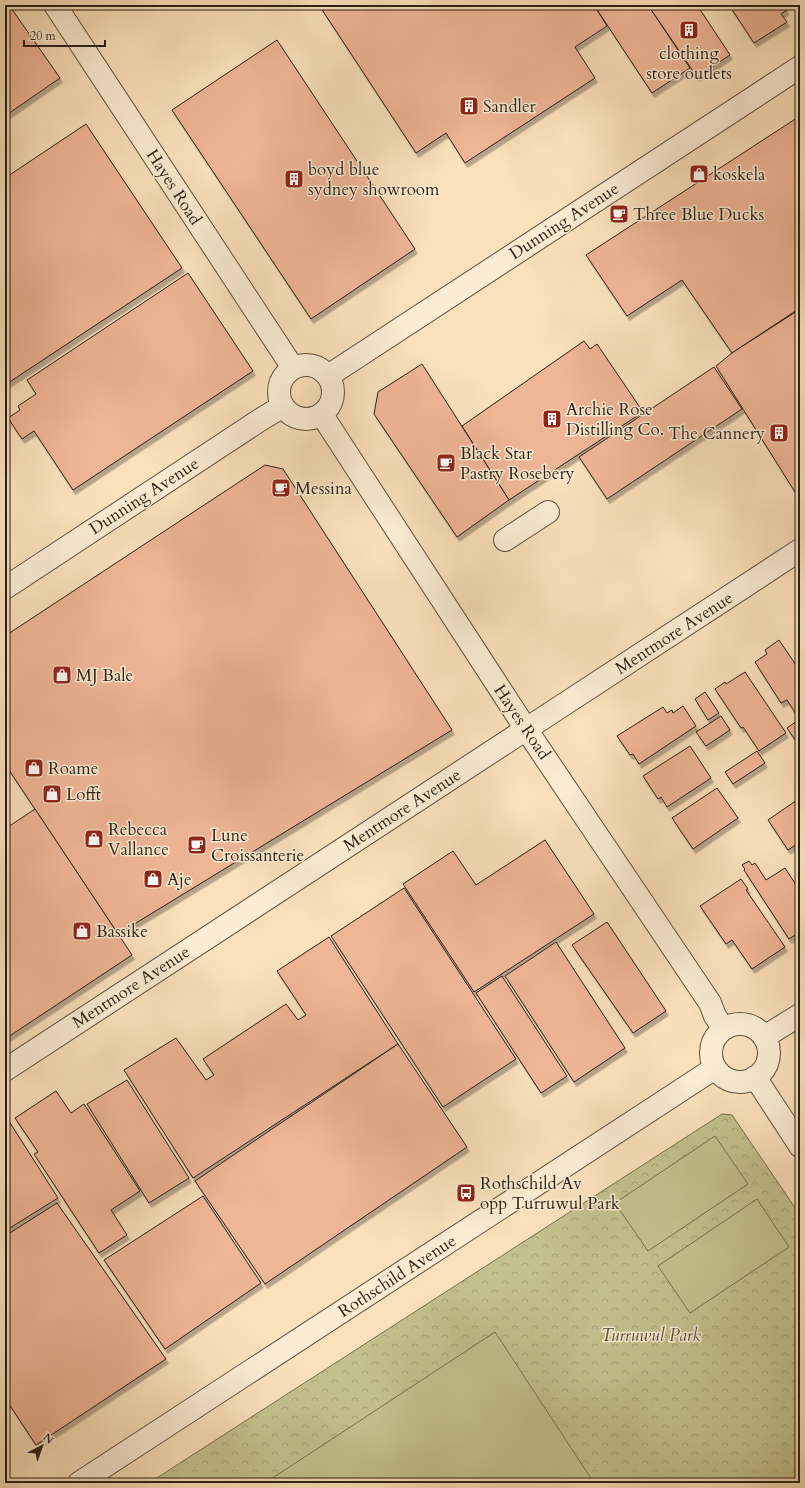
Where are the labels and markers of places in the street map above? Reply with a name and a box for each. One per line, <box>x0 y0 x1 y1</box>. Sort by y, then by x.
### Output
building icon: clothing store outlets <box>678 19 700 41</box>
place label: clothing store outlets <box>646 42 732 85</box>
building icon: Sandler <box>458 95 480 117</box>
place label: Sandler <box>483 95 537 118</box>
place label: boyd blue sydney showroom <box>308 158 440 201</box>
shop icon: koskela <box>688 163 710 185</box>
place label: koskela <box>713 163 766 186</box>
building icon: boyd blue sydney showroom <box>283 168 305 190</box>
cafe icon: Three Blue Ducks <box>608 203 630 225</box>
place label: Three Blue Ducks <box>633 203 764 226</box>
place label: Archie Rose Distilling Co. <box>566 398 664 441</box>
building icon: Archie Rose Distilling Co. <box>541 408 563 430</box>
place label: The Cannery <box>668 422 765 445</box>
building icon: The Cannery <box>768 422 790 444</box>
place label: Black Star Pastry Rosebery <box>460 442 575 485</box>
cafe icon: Black Star Pastry Rosebery <box>435 452 457 474</box>
cafe icon: Messina <box>270 477 292 499</box>
place label: Messina <box>295 477 353 500</box>
shop icon: MJ Bale <box>51 664 73 686</box>
place label: MJ Bale <box>76 664 133 687</box>
shop icon: Roame <box>23 757 45 779</box>
place label: Roame <box>48 757 98 780</box>
shop icon: Lofft <box>41 783 63 805</box>
place label: Lofft <box>66 783 102 806</box>
place label: Rebecca Vallance <box>108 818 169 861</box>
place label: Lune Croissanterie <box>211 824 304 867</box>
shop icon: Rebecca Vallance <box>83 828 105 850</box>
cafe icon: Lune Croissanterie <box>186 834 208 856</box>
shop icon: Aje <box>142 868 164 890</box>
place label: Aje <box>167 868 192 891</box>
shop icon: Bassike <box>71 920 93 942</box>
place label: Bassike <box>96 920 148 943</box>
place label: Rothschild Av opp Turruwul Park <box>480 1172 621 1215</box>
bus stop icon: Rothschild Av opp Turruwul Park <box>455 1182 477 1204</box>

